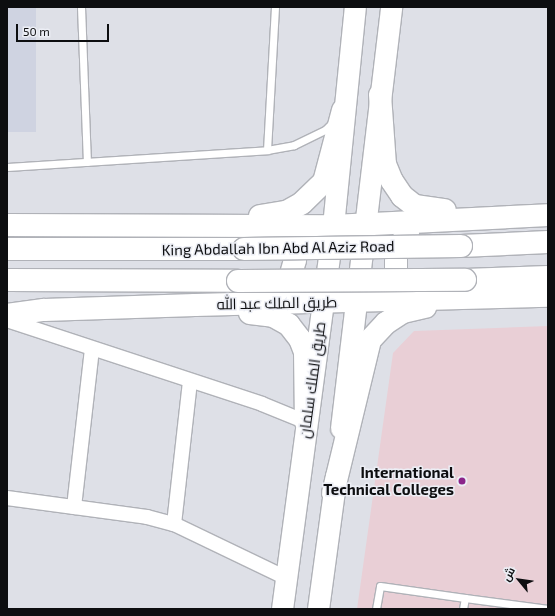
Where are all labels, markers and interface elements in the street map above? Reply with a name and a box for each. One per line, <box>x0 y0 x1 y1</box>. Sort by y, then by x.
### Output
scale bar <box>18 16 111 42</box>
text: 50 m <box>23 24 50 38</box>
street label: King Abdallah Ibn Abd Al Aziz Road <box>161 237 395 259</box>
street label: طريق الملك عبد الله <box>217 293 337 313</box>
street label: طريق الملك سلمان <box>295 320 329 440</box>
place label: International Technical Colleges <box>323 463 454 498</box>
marker: International Technical Colleges <box>457 476 467 486</box>
north arrow <box>499 560 539 600</box>
text: ش <box>499 565 517 583</box>

